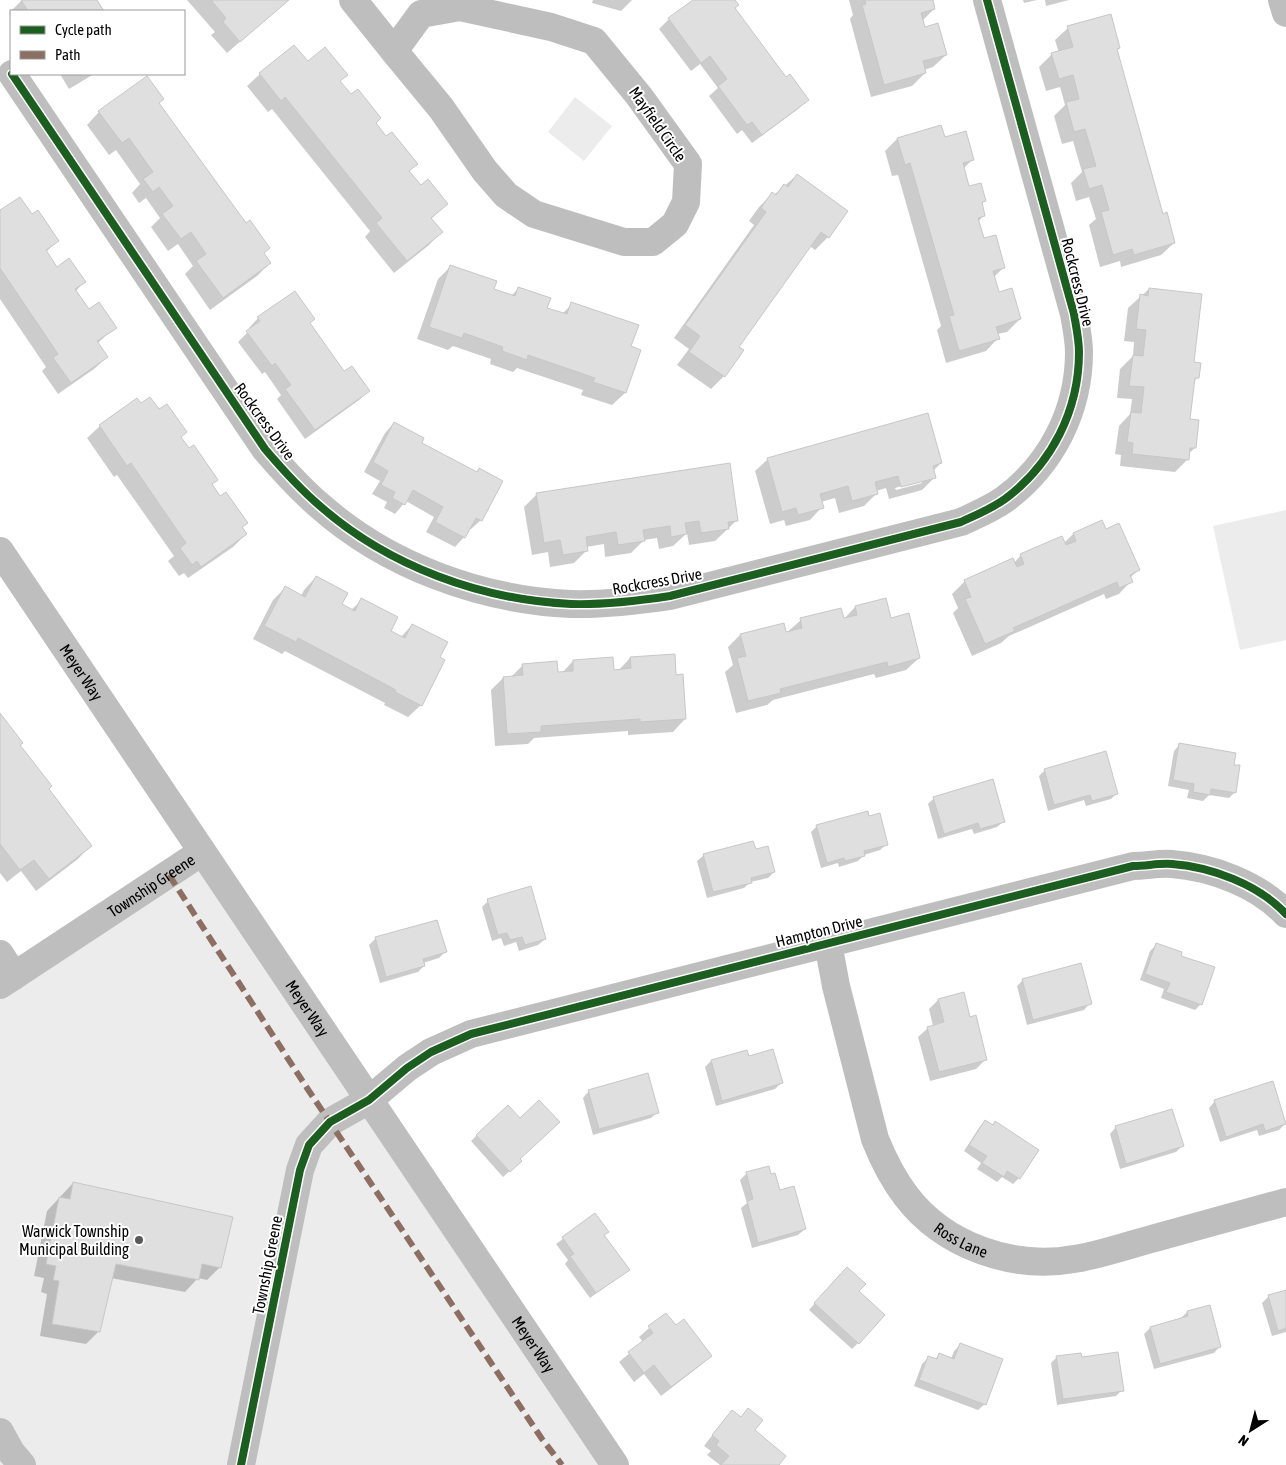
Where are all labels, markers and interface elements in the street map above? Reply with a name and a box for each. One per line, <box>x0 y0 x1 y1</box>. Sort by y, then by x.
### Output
legend <box>10 10 185 75</box>
text: Cycle path <box>55 21 112 38</box>
text: Path <box>55 46 81 63</box>
street label: Mayfield Circle <box>625 83 690 165</box>
street label: Rockcress Drive <box>1058 236 1098 328</box>
street label: Rockcress Drive <box>231 379 299 463</box>
street label: Rockcress Drive <box>611 564 703 598</box>
street label: Meyer Way <box>56 641 107 704</box>
street label: Township Greene <box>104 850 198 921</box>
street label: Hampton Drive <box>774 912 865 951</box>
street label: Meyer Way <box>282 977 333 1040</box>
street label: Township Greene <box>249 1214 286 1316</box>
street label: Ross Lane <box>931 1219 990 1261</box>
place label: Warwick Township Municipal Building <box>19 1222 129 1259</box>
marker: Warwick Township Municipal Building <box>133 1234 145 1246</box>
street label: Meyer Way <box>508 1313 559 1376</box>
north arrow <box>1226 1405 1276 1455</box>
text: N <box>1235 1432 1251 1449</box>

